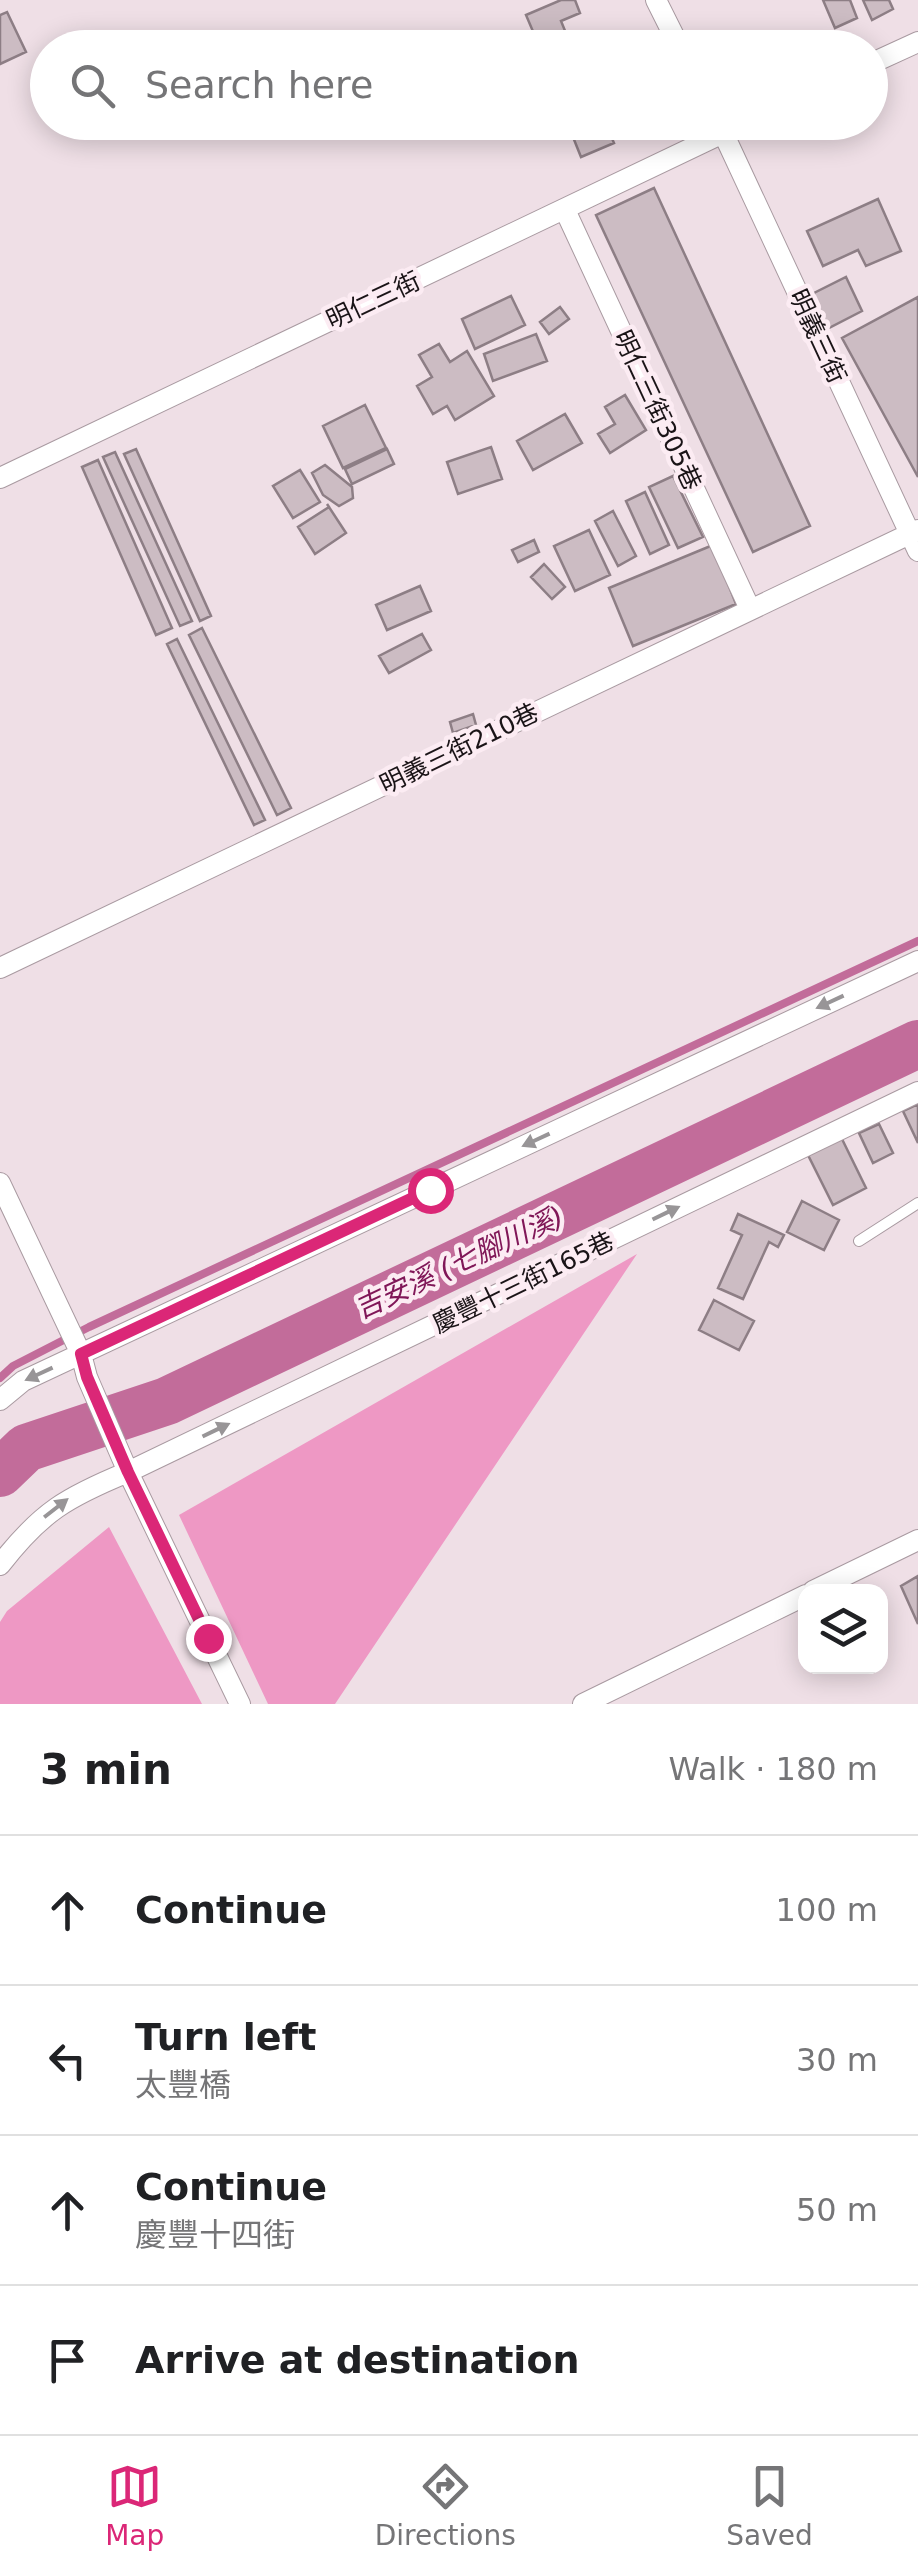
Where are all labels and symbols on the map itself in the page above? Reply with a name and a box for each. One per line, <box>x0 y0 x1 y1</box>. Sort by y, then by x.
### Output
street label: 明仁三街 <box>322 266 425 335</box>
street label: 明義三街 <box>783 285 852 388</box>
street label: 明仁三街305巷 <box>608 326 707 495</box>
street label: 明義三街210巷 <box>375 698 543 799</box>
one-way arrow <box>815 994 845 1010</box>
one-way arrow <box>521 1132 550 1149</box>
route start <box>408 1168 454 1214</box>
water label: 吉安溪 (七腳川溪) <box>349 1200 569 1325</box>
one-way arrow <box>652 1205 681 1222</box>
street label: 慶豐十三街165巷 <box>428 1226 618 1339</box>
one-way arrow <box>24 1365 53 1382</box>
one-way arrow <box>202 1421 231 1438</box>
one-way arrow <box>44 1498 69 1519</box>
route end <box>186 1616 232 1662</box>

